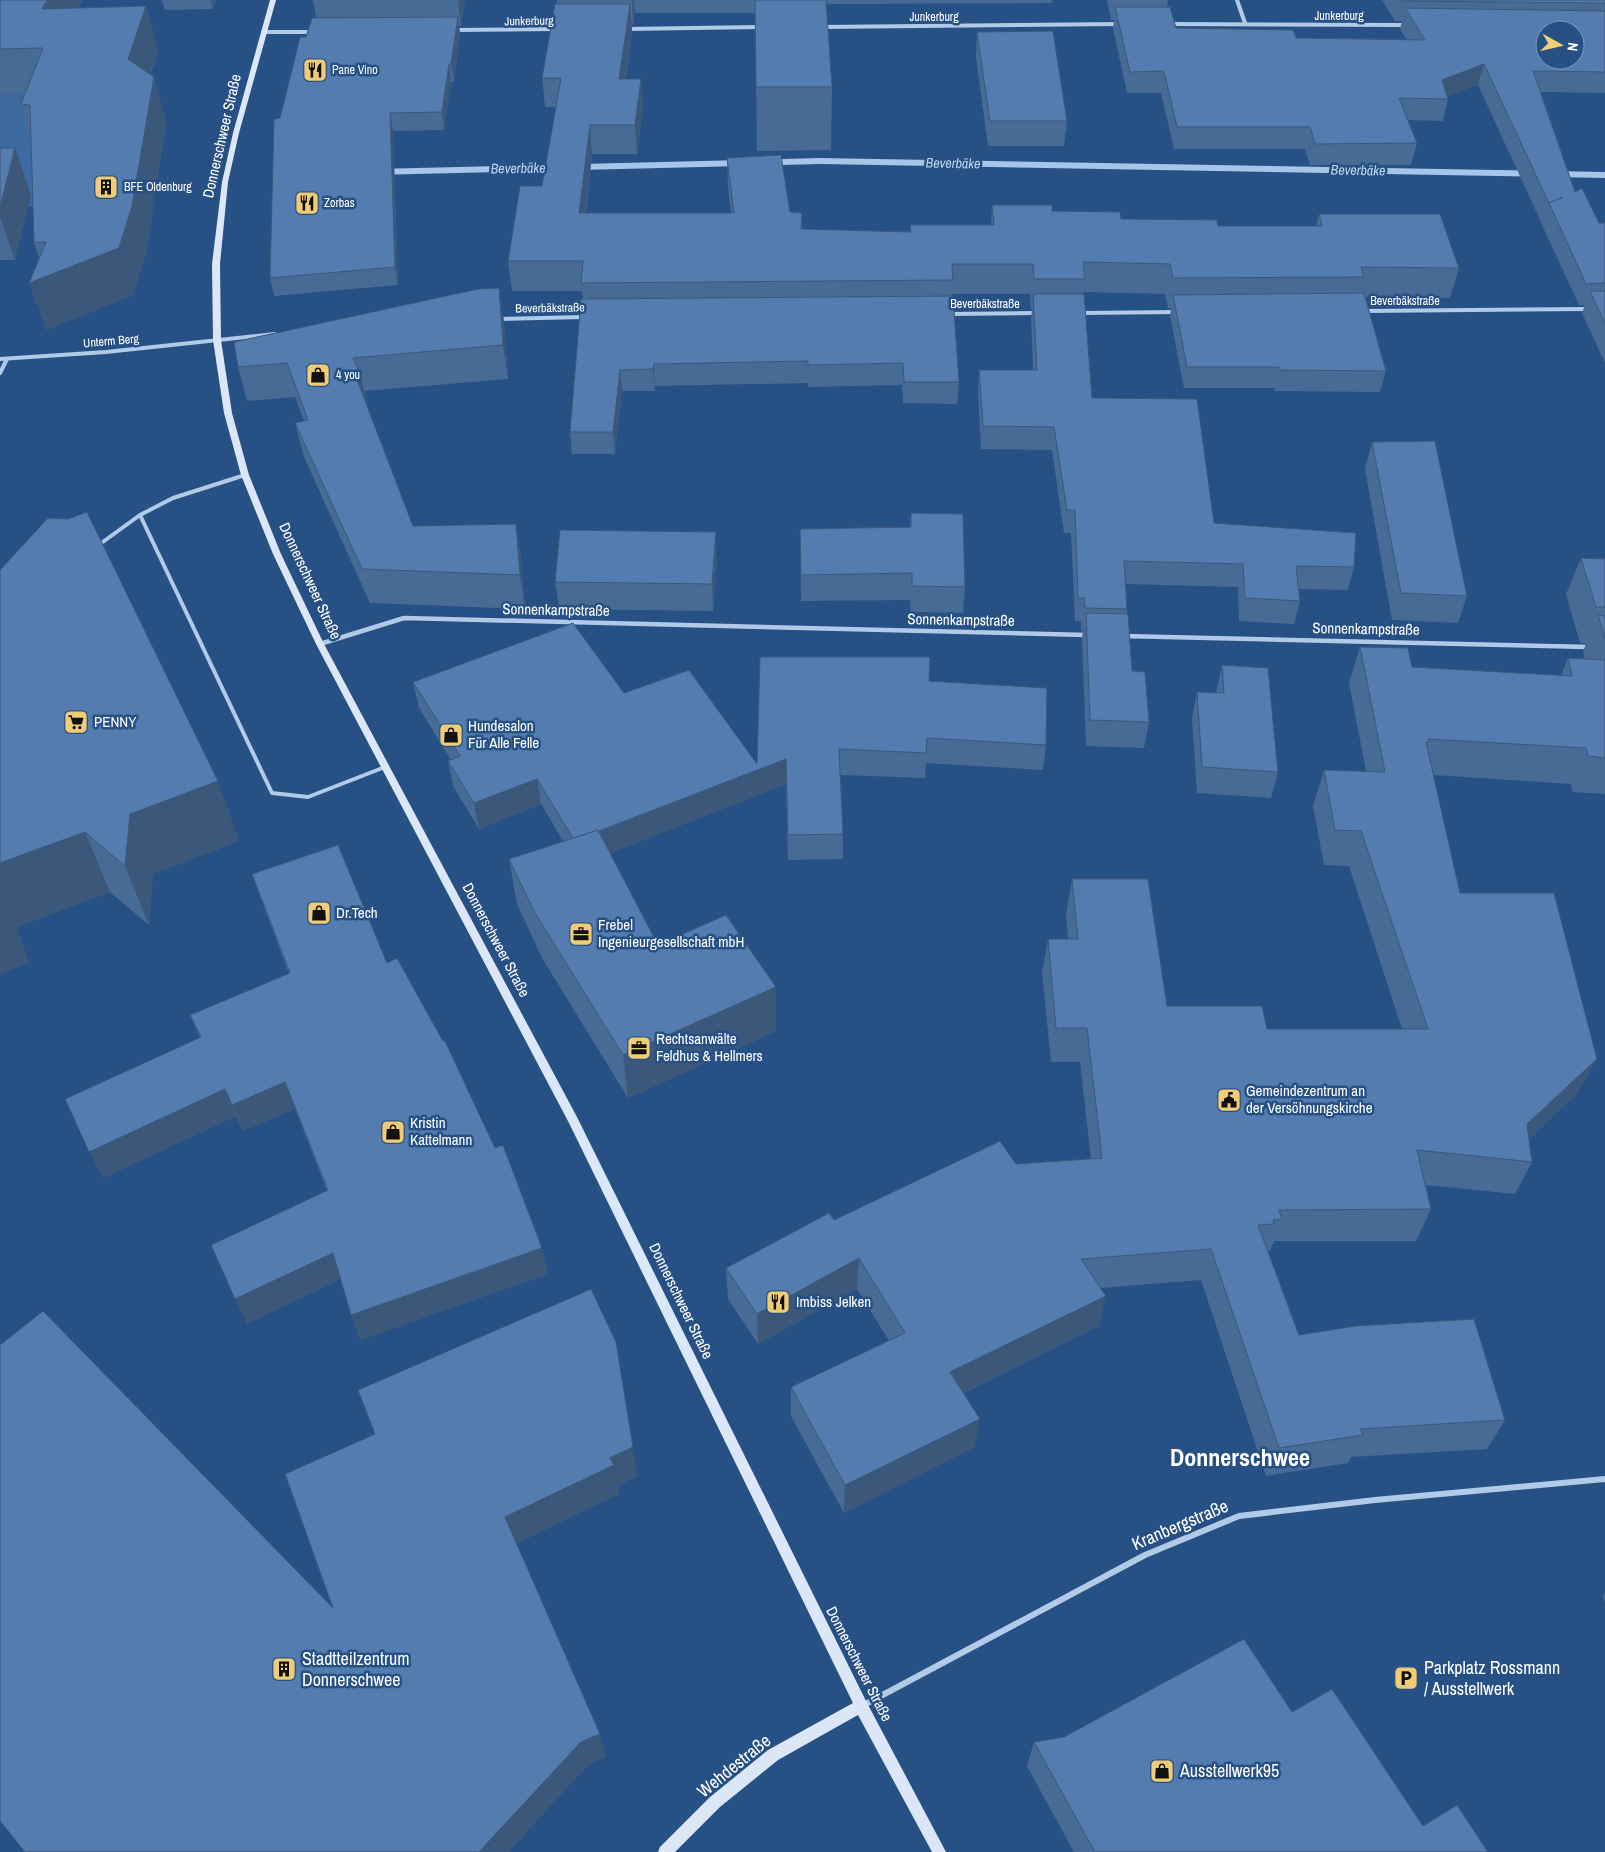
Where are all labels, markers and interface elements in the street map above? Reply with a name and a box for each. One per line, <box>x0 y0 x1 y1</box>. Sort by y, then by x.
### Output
street label: Junkerburg <box>1314 8 1364 24</box>
street label: Junkerburg <box>909 9 959 25</box>
street label: Junkerburg <box>504 13 554 29</box>
north arrow <box>1535 20 1585 70</box>
text: N <box>1563 41 1582 52</box>
restaurant icon: Pane Vino <box>302 57 328 83</box>
place label: Pane Vino <box>332 62 378 78</box>
street label: Donnerschweer Straße <box>197 72 246 200</box>
water label: Beverbäke <box>925 154 981 172</box>
water label: Beverbäke <box>490 159 546 177</box>
water label: Beverbäke <box>1330 161 1386 179</box>
building icon: BFE Oldenburg <box>93 174 119 200</box>
place label: BFE Oldenburg <box>124 179 192 195</box>
restaurant icon: Zorbas <box>294 190 320 216</box>
place label: Zorbas <box>324 195 355 211</box>
street label: Beverbäkstraße <box>1370 293 1440 309</box>
street label: Beverbäkstraße <box>950 296 1020 312</box>
street label: Beverbäkstraße <box>515 299 585 317</box>
street label: Unterm Berg <box>83 331 140 351</box>
shop icon: 4 you <box>305 362 331 388</box>
place label: 4 you <box>336 367 360 383</box>
street label: Donnerschweer Straße <box>274 519 347 643</box>
street label: Sonnenkampstraße <box>502 598 610 621</box>
street label: Sonnenkampstraße <box>907 608 1015 631</box>
street label: Sonnenkampstraße <box>1312 617 1420 640</box>
supermarket icon: PENNY <box>63 709 89 735</box>
place label: PENNY <box>94 711 137 732</box>
place label: Hundesalon Für Alle Felle <box>468 715 539 753</box>
shop icon: Hundesalon Für Alle Felle <box>438 722 464 748</box>
street label: Donnerschweer Straße <box>457 879 535 1001</box>
shop icon: Dr.Tech <box>306 900 332 926</box>
place label: Dr.Tech <box>336 902 378 923</box>
place label: Frebel Ingenieurgesellschaft mbH <box>598 914 744 952</box>
office icon: Frebel Ingenieurgesellschaft mbH <box>568 921 594 947</box>
place label: Rechtsanwälte Feldhus & Hellmers <box>656 1028 763 1066</box>
office icon: Rechtsanwälte Feldhus & Hellmers <box>626 1035 652 1061</box>
place label: Gemeindezentrum an der Versöhnungskirche <box>1246 1080 1373 1118</box>
public building icon: Gemeindezentrum an der Versöhnungskirche <box>1216 1087 1242 1113</box>
place label: Kristin Kattelmann <box>410 1112 472 1150</box>
shop icon: Kristin Kattelmann <box>380 1119 406 1145</box>
street label: Donnerschweer Straße <box>644 1239 719 1362</box>
restaurant icon: Imbiss Jelken <box>765 1289 791 1315</box>
place label: Imbiss Jelken <box>796 1291 871 1312</box>
district label: Donnerschwee <box>1170 1441 1310 1473</box>
street label: Kranbergstraße <box>1128 1493 1232 1556</box>
street label: Donnerschweer Straße <box>821 1603 898 1725</box>
place label: Stadtteilzentrum Donnerschwee <box>302 1646 409 1692</box>
place label: Parkplatz Rossmann / Ausstellwerk <box>1424 1655 1560 1701</box>
building icon: Stadtteilzentrum Donnerschwee <box>271 1656 297 1682</box>
parking icon: Parkplatz Rossmann / Ausstellwerk <box>1393 1665 1419 1691</box>
street label: Wehdestraße <box>691 1728 776 1803</box>
shop icon: Ausstellwerk95 <box>1149 1758 1175 1784</box>
place label: Ausstellwerk95 <box>1179 1758 1279 1783</box>

